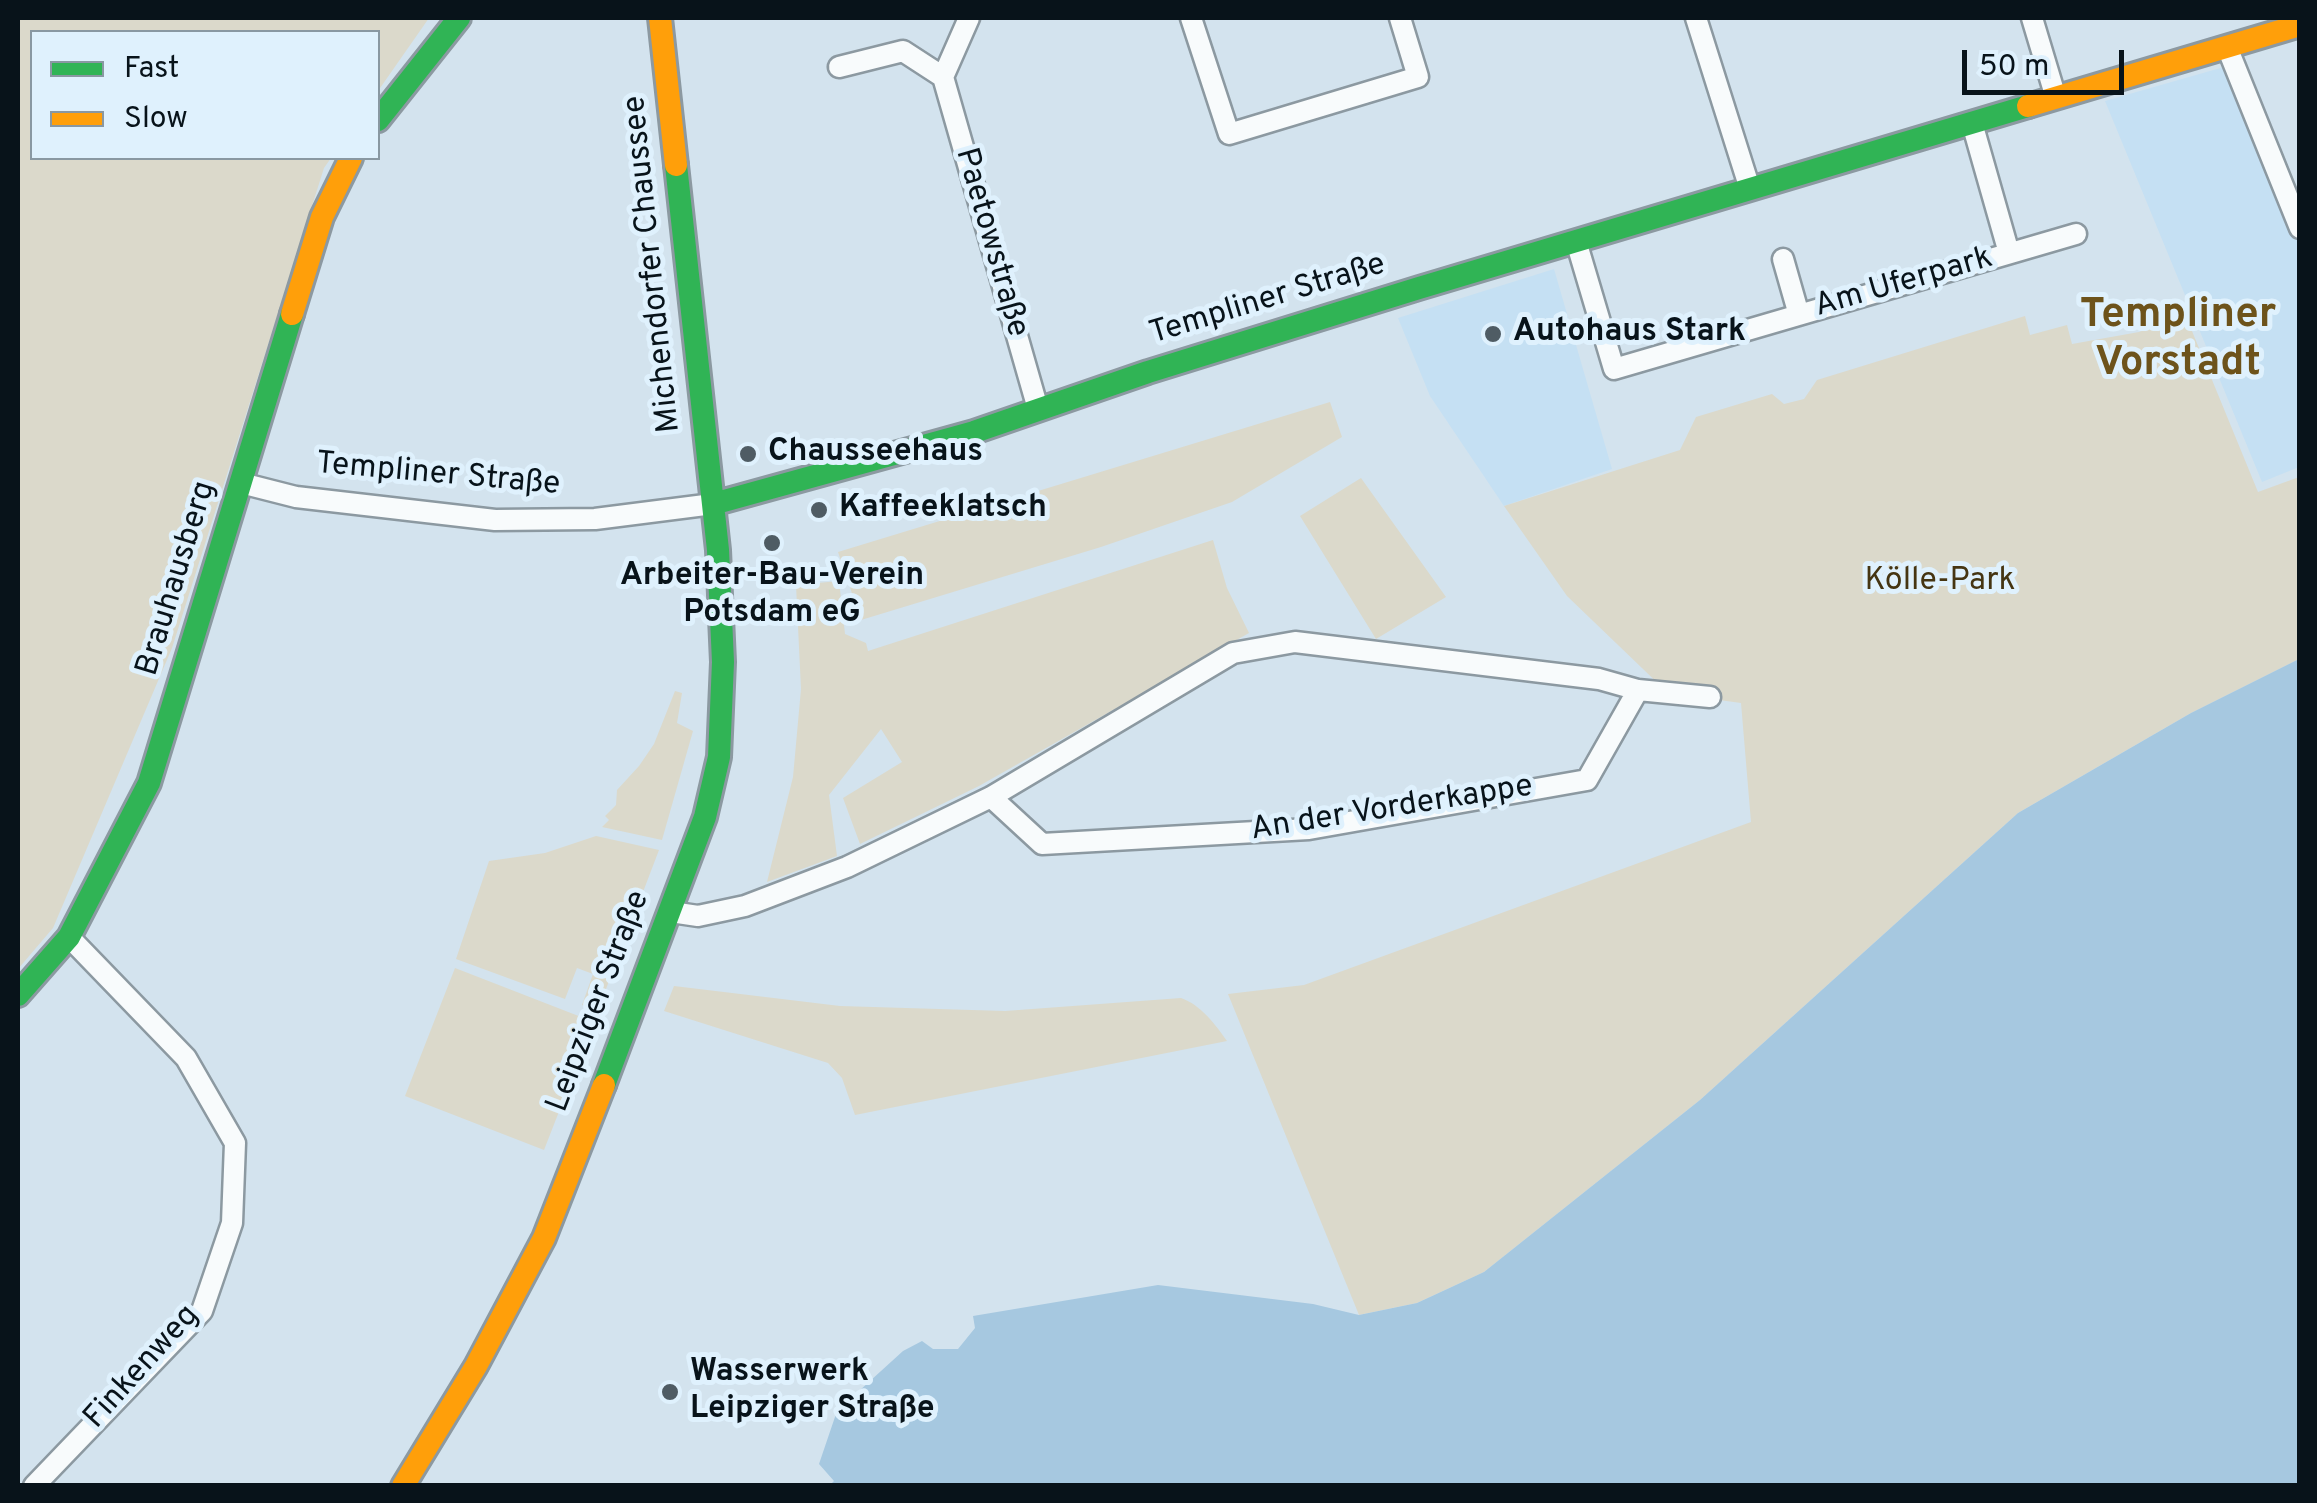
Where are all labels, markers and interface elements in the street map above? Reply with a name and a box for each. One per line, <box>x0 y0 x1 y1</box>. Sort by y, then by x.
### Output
legend <box>30 30 380 160</box>
scale bar <box>1967 30 2130 92</box>
text: 50 m <box>1979 49 2049 86</box>
text: Fast <box>124 51 179 88</box>
street label: Michendorfer Chaussee <box>617 94 691 434</box>
text: Slow <box>124 101 188 138</box>
street label: Paetowstraße <box>945 144 1035 342</box>
street label: Am Uferpark <box>1811 240 1997 328</box>
street label: Templiner Straße <box>1145 247 1391 355</box>
district label: Templiner Vorstadt <box>2080 293 2276 392</box>
place label: Autohaus Stark <box>1513 315 1746 353</box>
marker: Autohaus Stark <box>1482 323 1504 345</box>
place label: Chausseehaus <box>768 435 983 473</box>
marker: Chausseehaus <box>737 443 759 465</box>
street label: Templiner Straße <box>314 446 562 506</box>
street label: Brauhausberg <box>130 477 226 681</box>
place label: Kaffeeklatsch <box>839 491 1047 529</box>
marker: Kaffeeklatsch <box>808 499 830 521</box>
marker: Arbeiter-Bau-Verein Potsdam eG <box>761 532 783 554</box>
place label: Arbeiter-Bau-Verein Potsdam eG <box>620 559 924 634</box>
park label: Kölle-Park <box>1865 564 2015 602</box>
street label: An der Vorderkappe <box>1248 769 1536 851</box>
street label: Leipziger Straße <box>540 886 660 1118</box>
street label: Finkenweg <box>77 1298 209 1438</box>
place label: Wasserwerk Leipziger Straße <box>690 1355 934 1430</box>
marker: Wasserwerk Leipziger Straße <box>659 1381 681 1403</box>

